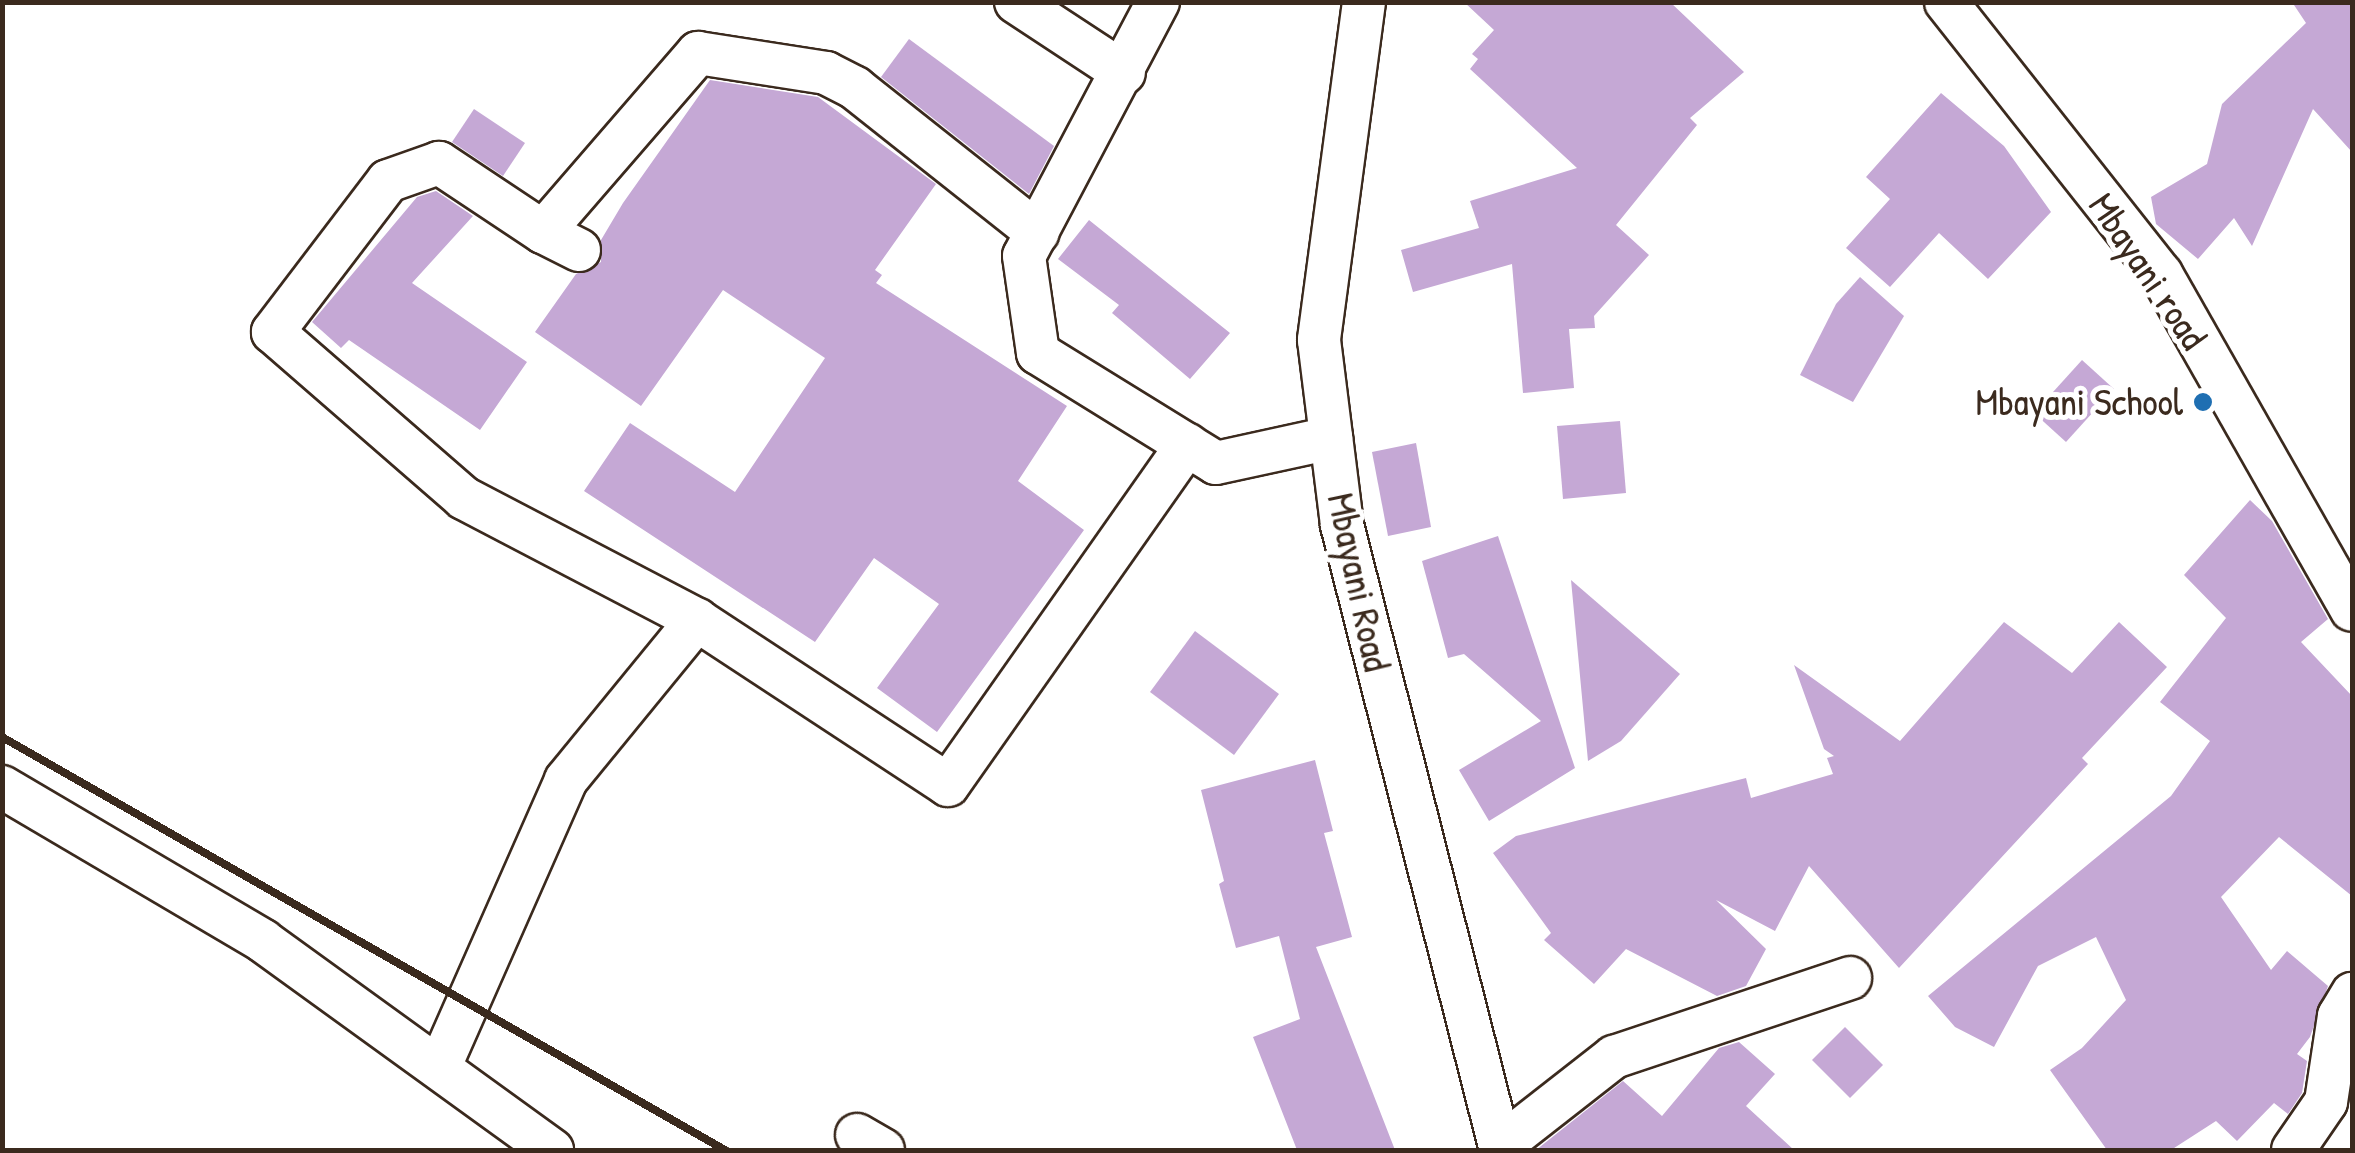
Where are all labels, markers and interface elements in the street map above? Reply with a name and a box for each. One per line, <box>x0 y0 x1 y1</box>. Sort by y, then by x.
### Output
street label: Mbayani road <box>2079 184 2217 358</box>
place label: Mbayani School <box>1976 379 2183 425</box>
marker: Mbayani School <box>2192 391 2214 413</box>
street label: Mbayani Road <box>1318 489 1400 675</box>

